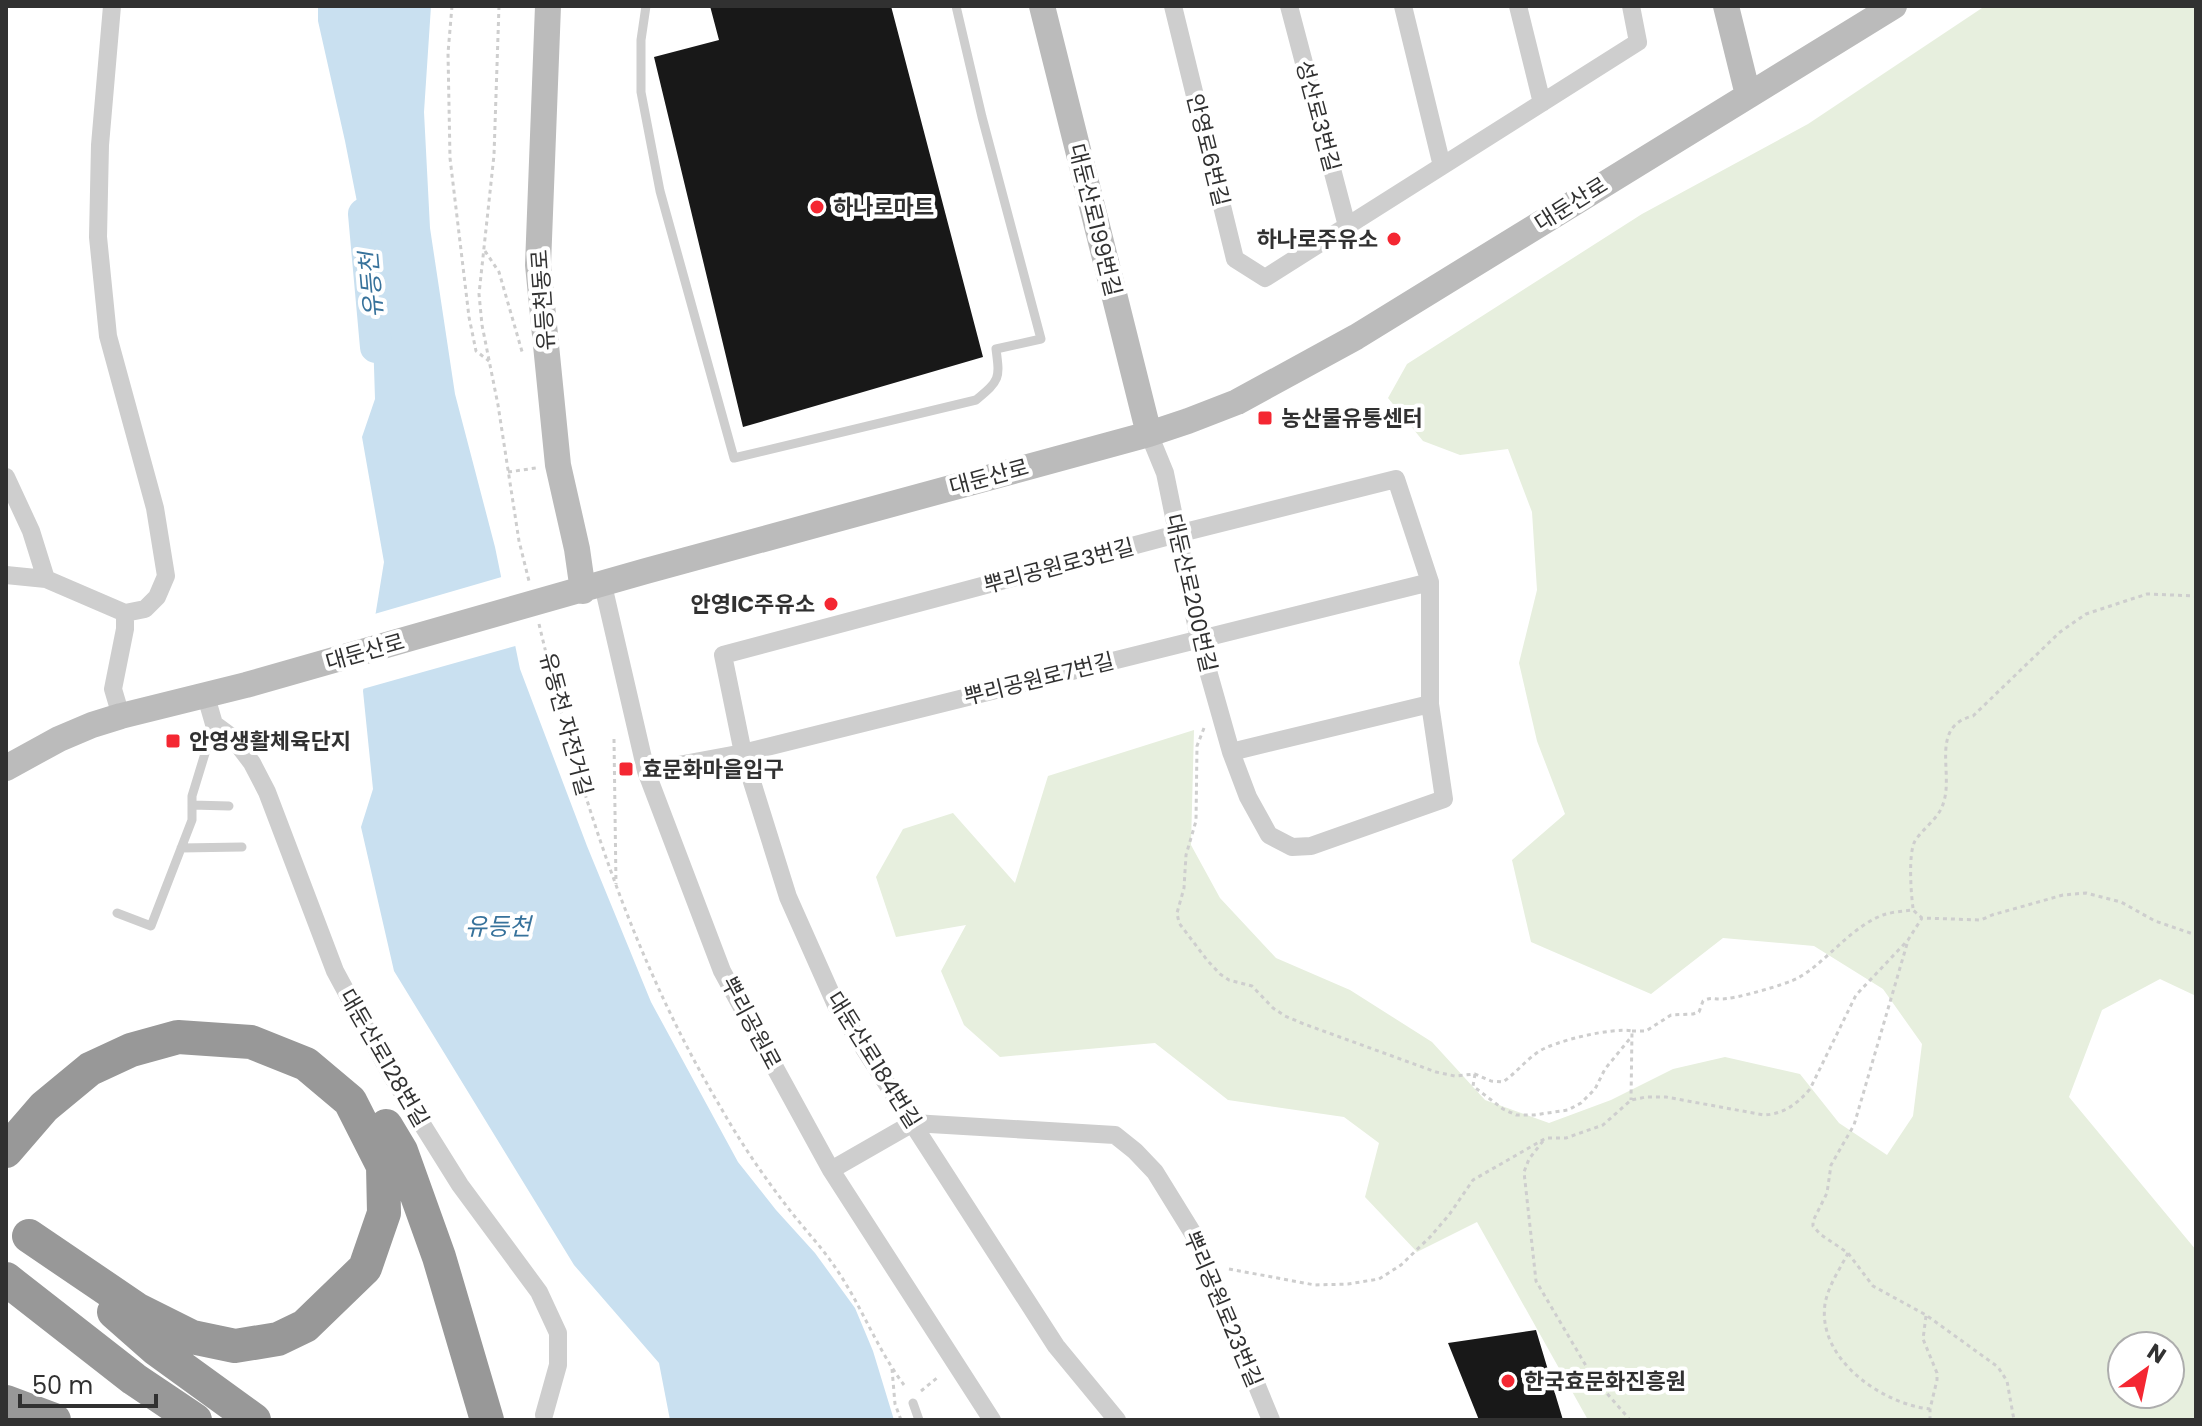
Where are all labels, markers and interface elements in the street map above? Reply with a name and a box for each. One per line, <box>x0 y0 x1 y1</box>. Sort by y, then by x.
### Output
street label: 성산로3번길 <box>1288 57 1348 175</box>
street label: 안영로6번길 <box>1179 90 1237 210</box>
street label: 대둔산로199번길 <box>1061 140 1129 300</box>
street label: 대둔산로 <box>1528 169 1614 239</box>
place label: 하나로마트 <box>833 192 934 223</box>
marker: 하나로마트 <box>808 198 826 216</box>
place label: 하나로주유소 <box>1257 224 1378 255</box>
marker: 하나로주유소 <box>1385 230 1403 248</box>
water label: 유등천 <box>351 248 390 319</box>
street label: 유등천동로 <box>524 248 562 352</box>
place label: 농산물유통센터 <box>1281 403 1423 434</box>
marker: 농산물유통센터 <box>1256 409 1274 427</box>
street label: 대둔산로 <box>946 452 1032 502</box>
street label: 대둔산로200번길 <box>1158 511 1224 675</box>
street label: 뿌리공원로3번길 <box>980 531 1138 601</box>
place label: 안영IC주유소 <box>691 589 815 620</box>
marker: 안영IC주유소 <box>822 595 840 613</box>
street label: 대둔산로 <box>322 626 408 678</box>
street label: 뿌리공원로7번길 <box>961 645 1117 713</box>
street label: 유동천 자전거길 <box>532 649 600 799</box>
place label: 안영생활체육단지 <box>189 726 351 757</box>
marker: 안영생활체육단지 <box>164 732 182 750</box>
place label: 효문화마을입구 <box>642 754 784 785</box>
marker: 효문화마을입구 <box>617 760 635 778</box>
water label: 유등천 <box>465 910 534 943</box>
street label: 뿌리공원로 <box>714 971 788 1075</box>
street label: 대둔산로128번길 <box>332 983 436 1133</box>
street label: 대둔산로184번길 <box>819 986 929 1134</box>
street label: 뿌리공원로23번길 <box>1176 1226 1270 1392</box>
north arrow <box>2106 1330 2186 1410</box>
text: N <box>2141 1336 2172 1371</box>
scale bar <box>20 1358 156 1408</box>
place label: 한국효문화진흥원 <box>1524 1366 1686 1397</box>
text: 50 m <box>32 1369 93 1402</box>
marker: 한국효문화진흥원 <box>1499 1372 1517 1390</box>

